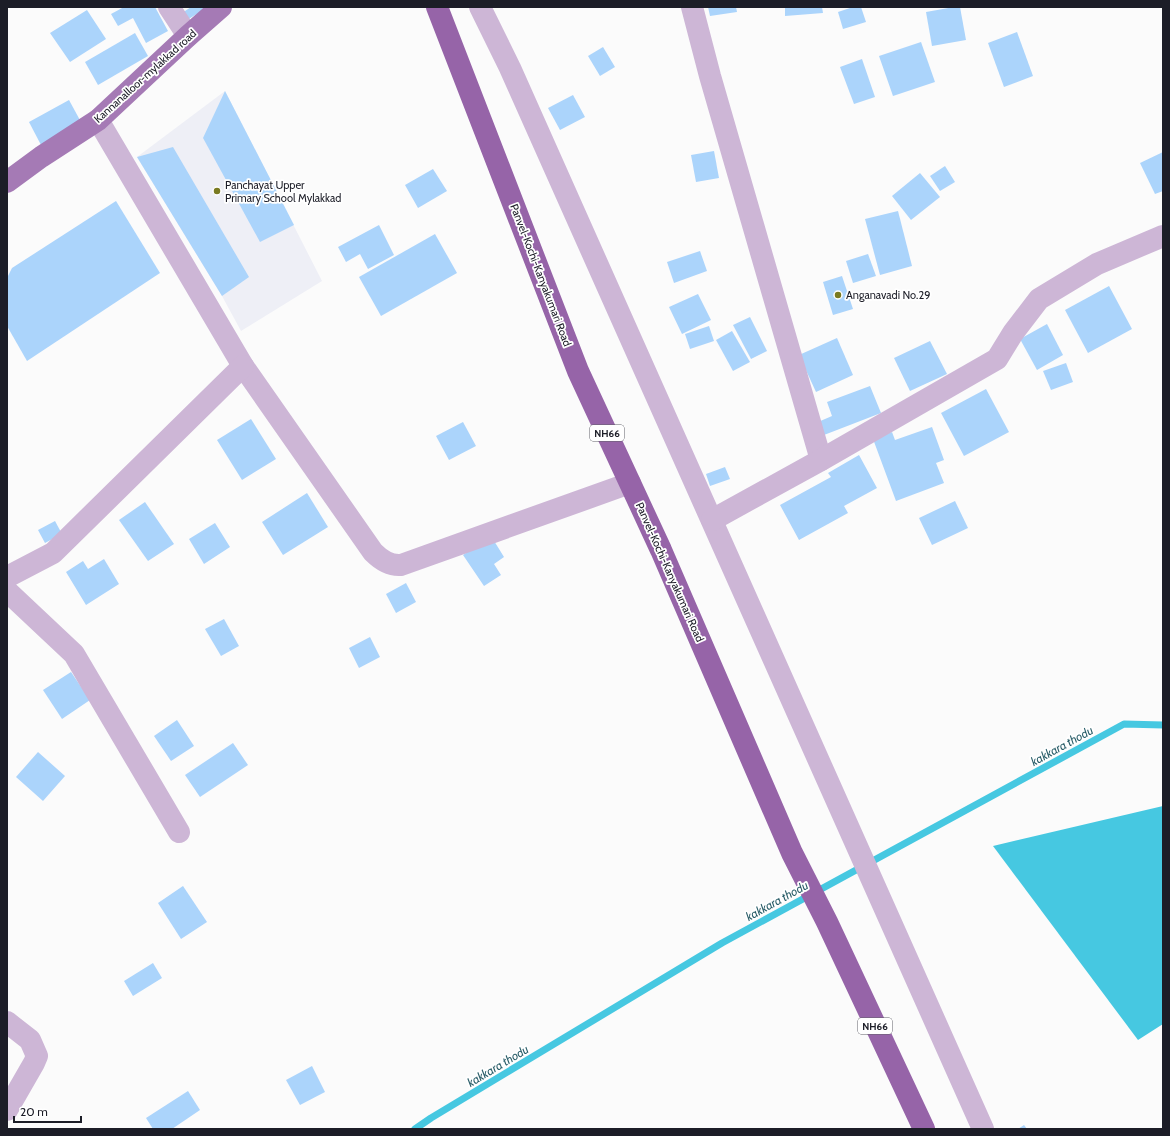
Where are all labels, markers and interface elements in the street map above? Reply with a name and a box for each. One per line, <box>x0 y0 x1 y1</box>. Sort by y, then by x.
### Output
street label: Kannanalloor-mylakkad road <box>91 26 199 126</box>
place label: Panchayat Upper Primary School Mylakkad <box>225 178 341 205</box>
marker: Panchayat Upper Primary School Mylakkad <box>212 186 222 196</box>
street label: Panvel-Kochi-Kanyakumari Road <box>507 202 575 348</box>
place label: Anganavadi No.29 <box>846 288 930 302</box>
marker: Anganavadi No.29 <box>833 290 843 300</box>
road number: NH66 <box>590 425 624 441</box>
street label: Panvel-Kochi-Kanyakumari Road <box>633 500 707 644</box>
water label: kakkara thodu <box>1028 722 1096 769</box>
water label: kakkara thodu <box>743 877 811 924</box>
road number: NH66 <box>858 1018 892 1034</box>
water label: kakkara thodu <box>464 1041 531 1090</box>
scale bar <box>14 1098 81 1124</box>
text: 20 m <box>20 1104 48 1119</box>

